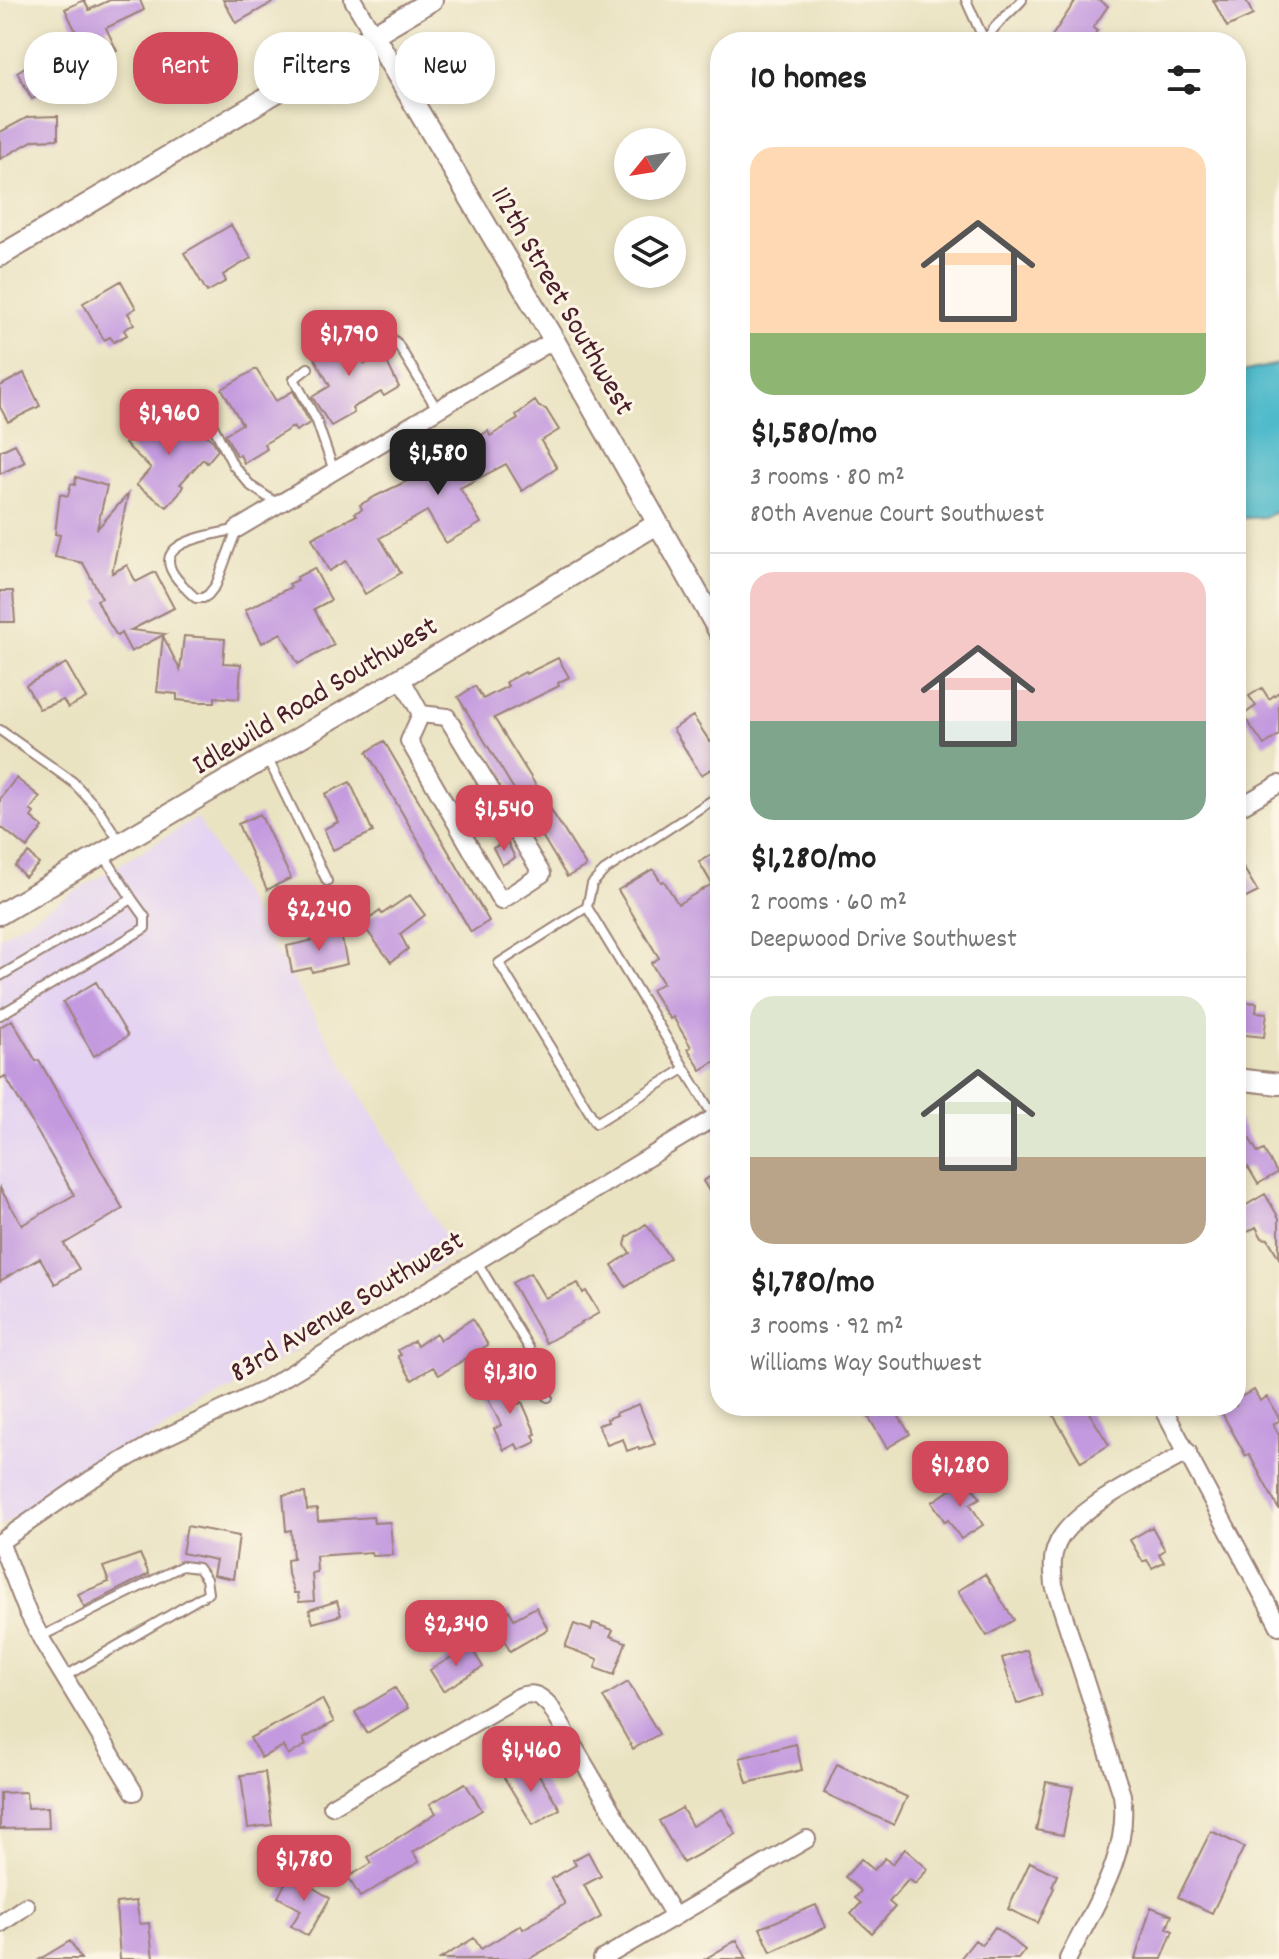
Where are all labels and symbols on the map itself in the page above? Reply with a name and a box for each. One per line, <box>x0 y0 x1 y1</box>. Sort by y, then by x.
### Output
north arrow <box>614 128 686 200</box>
street label: 112th Street Southwest <box>477 180 643 425</box>
pin: $1,790 <box>284 310 414 378</box>
pin: $1,960 <box>104 389 234 457</box>
pin: $1,580 <box>373 429 503 497</box>
street label: Idlewild Road Southwest <box>185 607 447 788</box>
pin: $1,540 <box>439 785 569 853</box>
pin: $2,240 <box>254 885 384 953</box>
street label: 83rd Avenue Southwest <box>223 1222 474 1396</box>
pin: $1,310 <box>445 1348 575 1416</box>
pin: $1,280 <box>895 1441 1025 1509</box>
pin: $2,340 <box>391 1600 521 1668</box>
pin: $1,460 <box>466 1726 596 1794</box>
pin: $1,780 <box>239 1835 369 1903</box>

